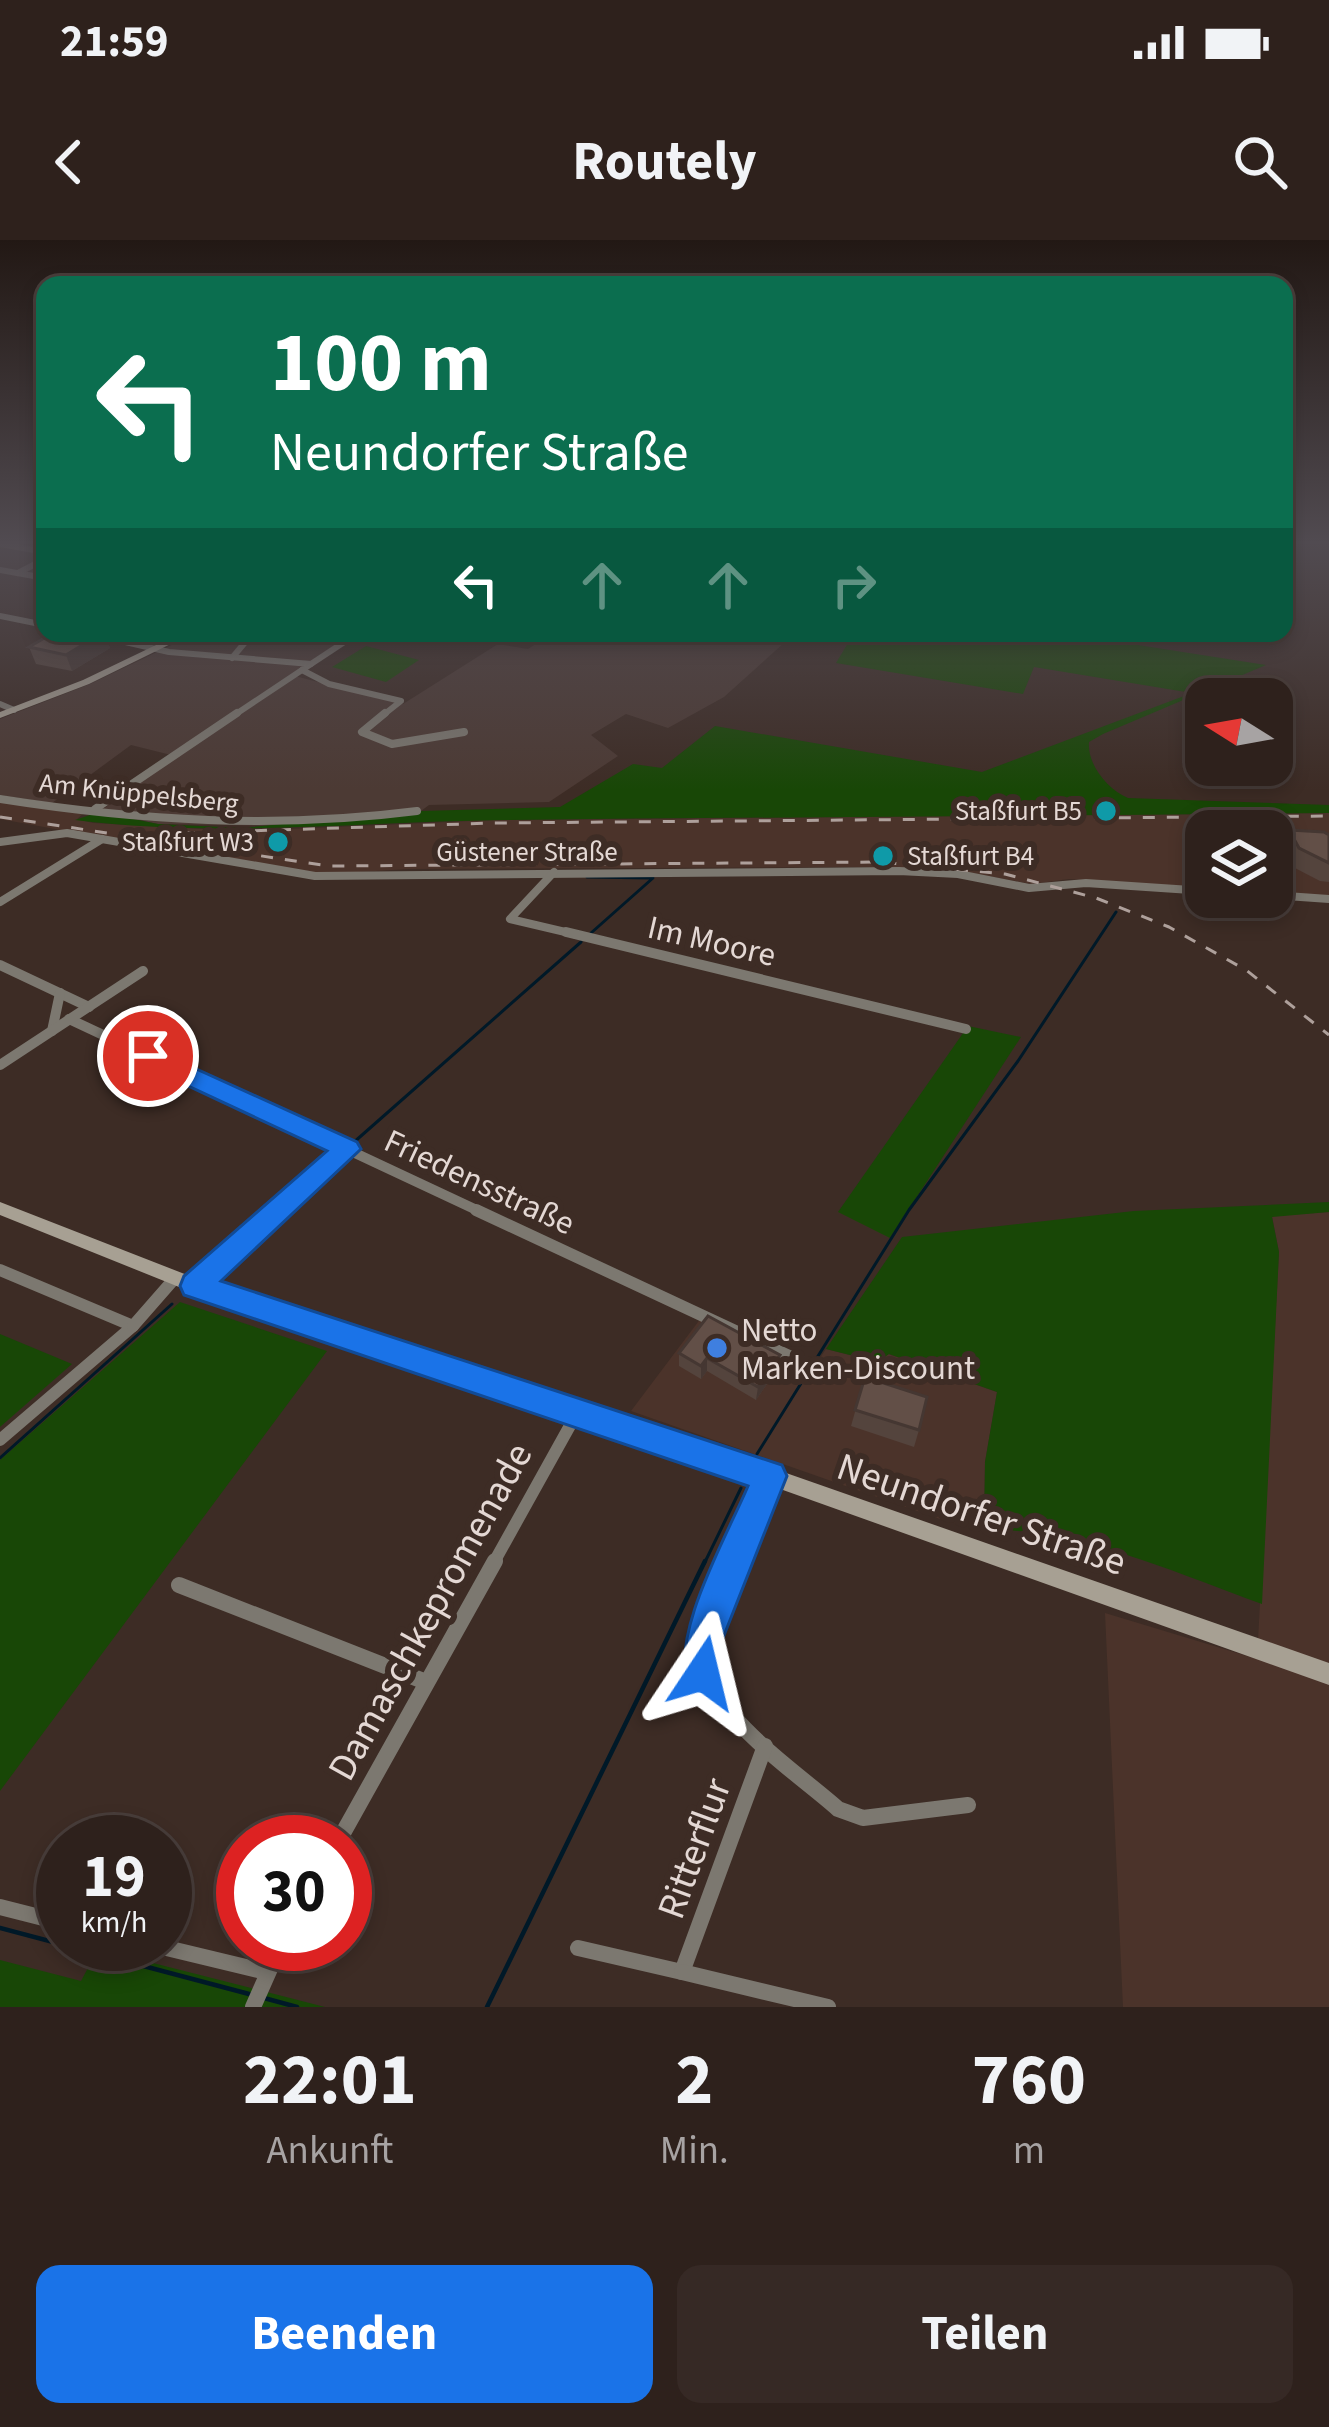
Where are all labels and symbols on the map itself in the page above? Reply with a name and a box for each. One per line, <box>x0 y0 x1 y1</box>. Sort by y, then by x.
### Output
north arrow <box>1185 678 1293 786</box>
street label: Am Knüppelsberg <box>37 764 241 823</box>
place label: Staßfurt B5 <box>955 792 1082 831</box>
marker: Staßfurt B5 <box>1093 798 1119 824</box>
place label: Staßfurt W3 <box>122 823 254 862</box>
marker: Staßfurt W3 <box>265 829 291 855</box>
street label: Güstener Straße <box>436 833 618 872</box>
place label: Staßfurt B4 <box>907 837 1034 876</box>
marker: Staßfurt B4 <box>870 843 896 869</box>
street label: Im Moore <box>643 904 780 979</box>
pin <box>97 1005 199 1107</box>
street label: Friedensstraße <box>376 1118 582 1247</box>
place label: Netto Marken-Discount <box>741 1307 975 1392</box>
marker: Netto Marken-Discount <box>704 1335 730 1361</box>
street label: Damaschkepromenade <box>315 1433 547 1791</box>
street label: Neundorfer Straße <box>829 1439 1133 1591</box>
position arrow <box>640 1610 766 1736</box>
street label: Ritterflur <box>644 1770 746 1927</box>
speed limit sign: 30 <box>216 1815 372 1971</box>

